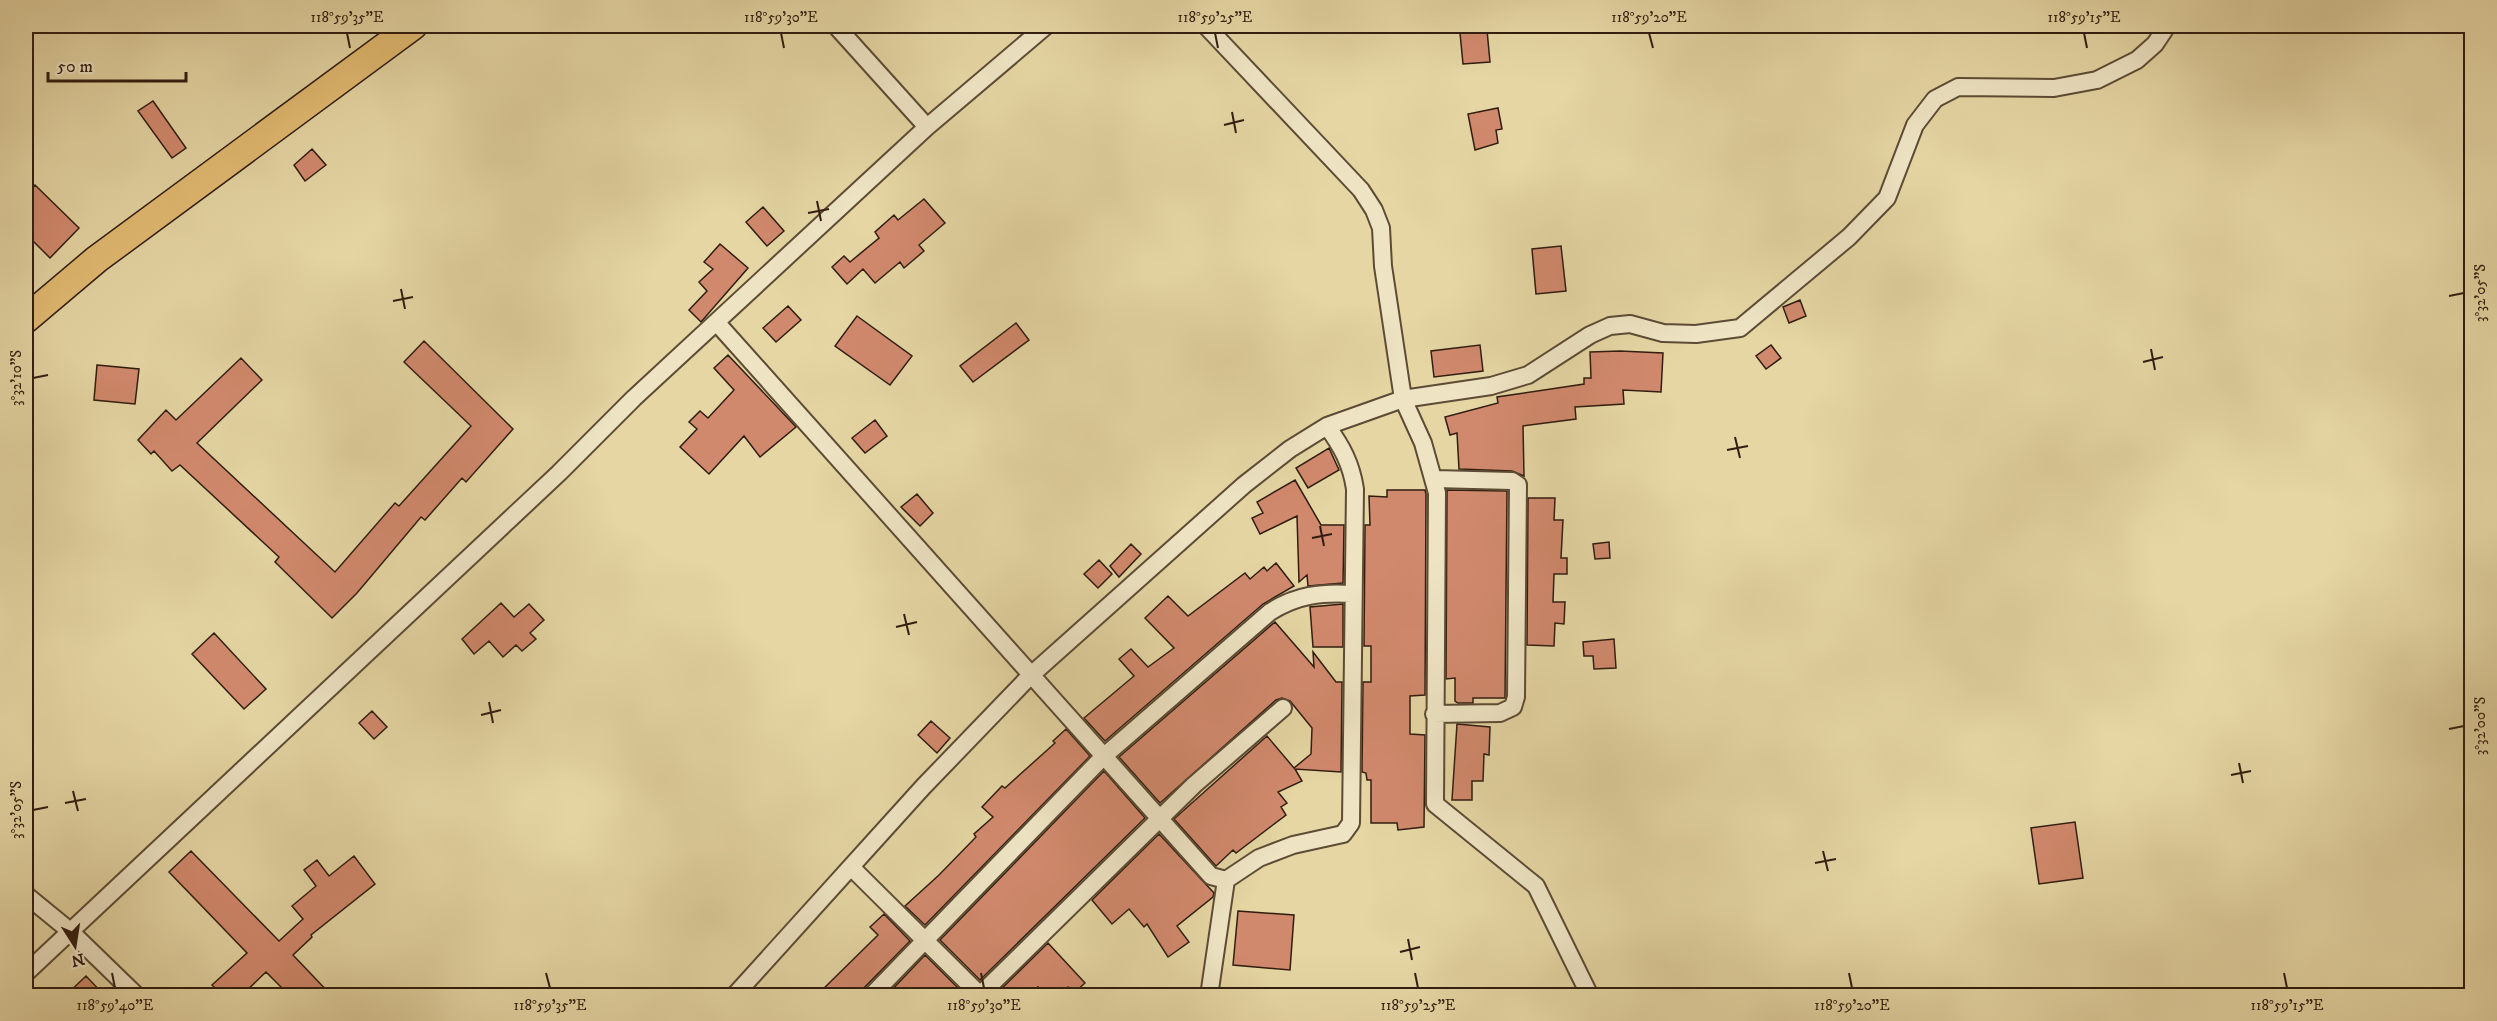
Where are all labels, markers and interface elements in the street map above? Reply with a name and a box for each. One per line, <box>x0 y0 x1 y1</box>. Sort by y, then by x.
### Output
text: 118°59'35"E <box>310 8 384 27</box>
text: 118°59'30"E <box>744 8 818 27</box>
text: 118°59'25"E <box>1178 8 1253 27</box>
text: 118°59'20"E <box>1611 8 1687 27</box>
text: 118°59'15"E <box>2047 8 2121 27</box>
scale bar <box>48 45 186 83</box>
text: 50 m <box>57 56 93 78</box>
text: 3°32'05"S <box>2471 264 2490 322</box>
text: 3°32'10"S <box>7 350 26 406</box>
text: 3°32'00"S <box>2471 697 2490 755</box>
text: 3°32'05"S <box>7 781 26 839</box>
north arrow <box>45 916 105 976</box>
text: N <box>69 949 86 971</box>
text: 118°59'40"E <box>77 996 154 1015</box>
text: 118°59'35"E <box>513 996 587 1015</box>
text: 118°59'30"E <box>947 996 1021 1015</box>
text: 118°59'25"E <box>1381 996 1456 1015</box>
text: 118°59'20"E <box>1814 996 1890 1015</box>
text: 118°59'15"E <box>2250 996 2324 1015</box>

